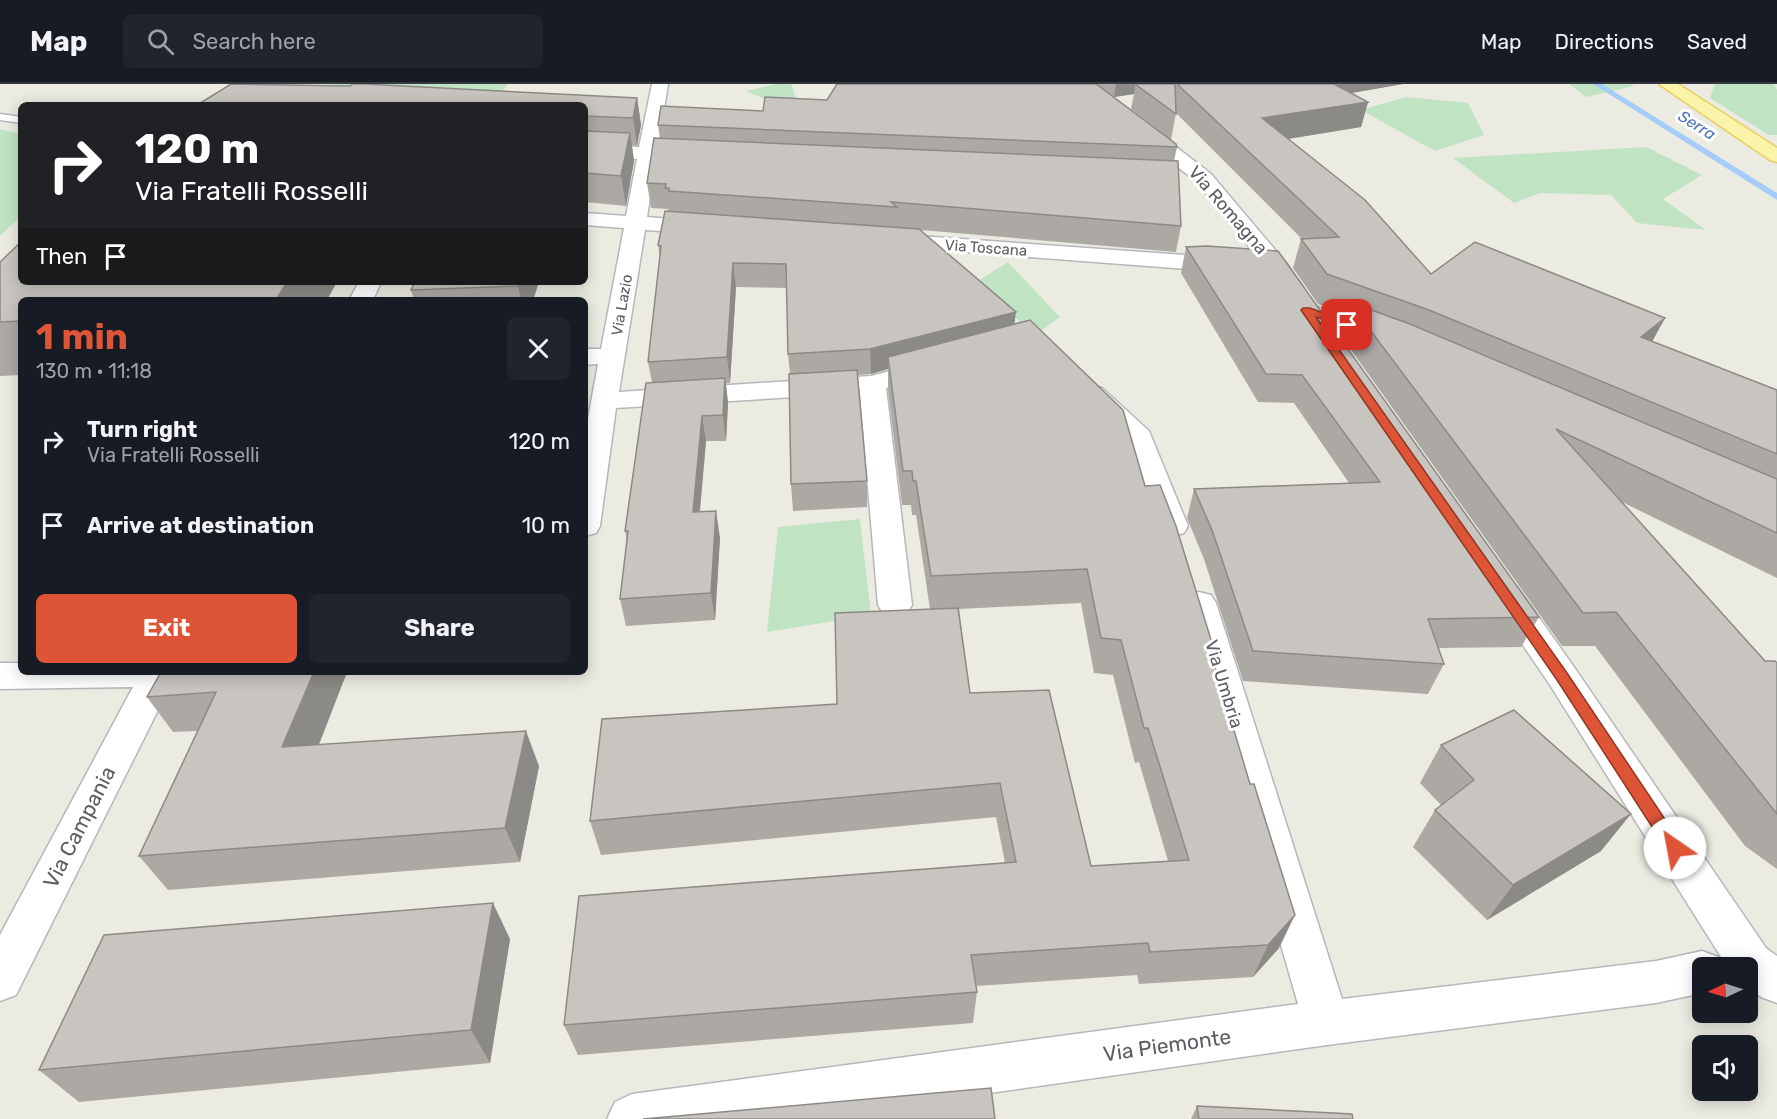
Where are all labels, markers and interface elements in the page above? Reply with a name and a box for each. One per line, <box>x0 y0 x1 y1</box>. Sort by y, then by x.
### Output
search box <box>123 14 543 68</box>
text: Map <box>30 25 87 58</box>
icon: search <box>144 25 177 58</box>
text: Search here <box>192 28 316 55</box>
text: Map <box>1481 29 1522 54</box>
text: Directions <box>1555 29 1654 54</box>
text: Saved <box>1687 29 1747 54</box>
water label: Serra <box>1675 106 1719 144</box>
text: 120 m <box>135 124 259 174</box>
icon: right <box>36 126 114 204</box>
street label: Via Romagna <box>1184 161 1272 259</box>
text: Via Fratelli Rosselli <box>135 175 368 207</box>
street label: Via Toscana <box>944 236 1028 260</box>
icon: arrive <box>99 240 132 273</box>
text: Then <box>36 243 87 270</box>
street label: Via Lazio <box>608 273 636 337</box>
pin <box>1321 299 1372 350</box>
icon: arrive <box>1330 308 1363 341</box>
text: 1 min <box>36 315 128 358</box>
button: close <box>507 317 570 380</box>
text: 130 m · 11:18 <box>36 359 152 383</box>
text: Turn right <box>87 416 197 443</box>
icon: right <box>36 425 69 458</box>
text: 120 m <box>509 428 570 455</box>
text: Via Fratelli Rosselli <box>87 443 260 467</box>
icon: arrive <box>36 509 69 542</box>
text: Arrive at destination <box>87 512 314 539</box>
text: 10 m <box>522 512 570 539</box>
button: Exit <box>36 594 297 663</box>
button: Share <box>309 594 570 663</box>
street label: Via Umbria <box>1200 637 1248 731</box>
street label: Via Campania <box>38 762 120 892</box>
position arrow <box>1643 816 1707 880</box>
north arrow <box>1692 957 1758 1023</box>
map controls <box>1692 957 1758 1101</box>
street label: Via Piemonte <box>1101 1024 1233 1066</box>
button: sound <box>1692 1035 1758 1101</box>

